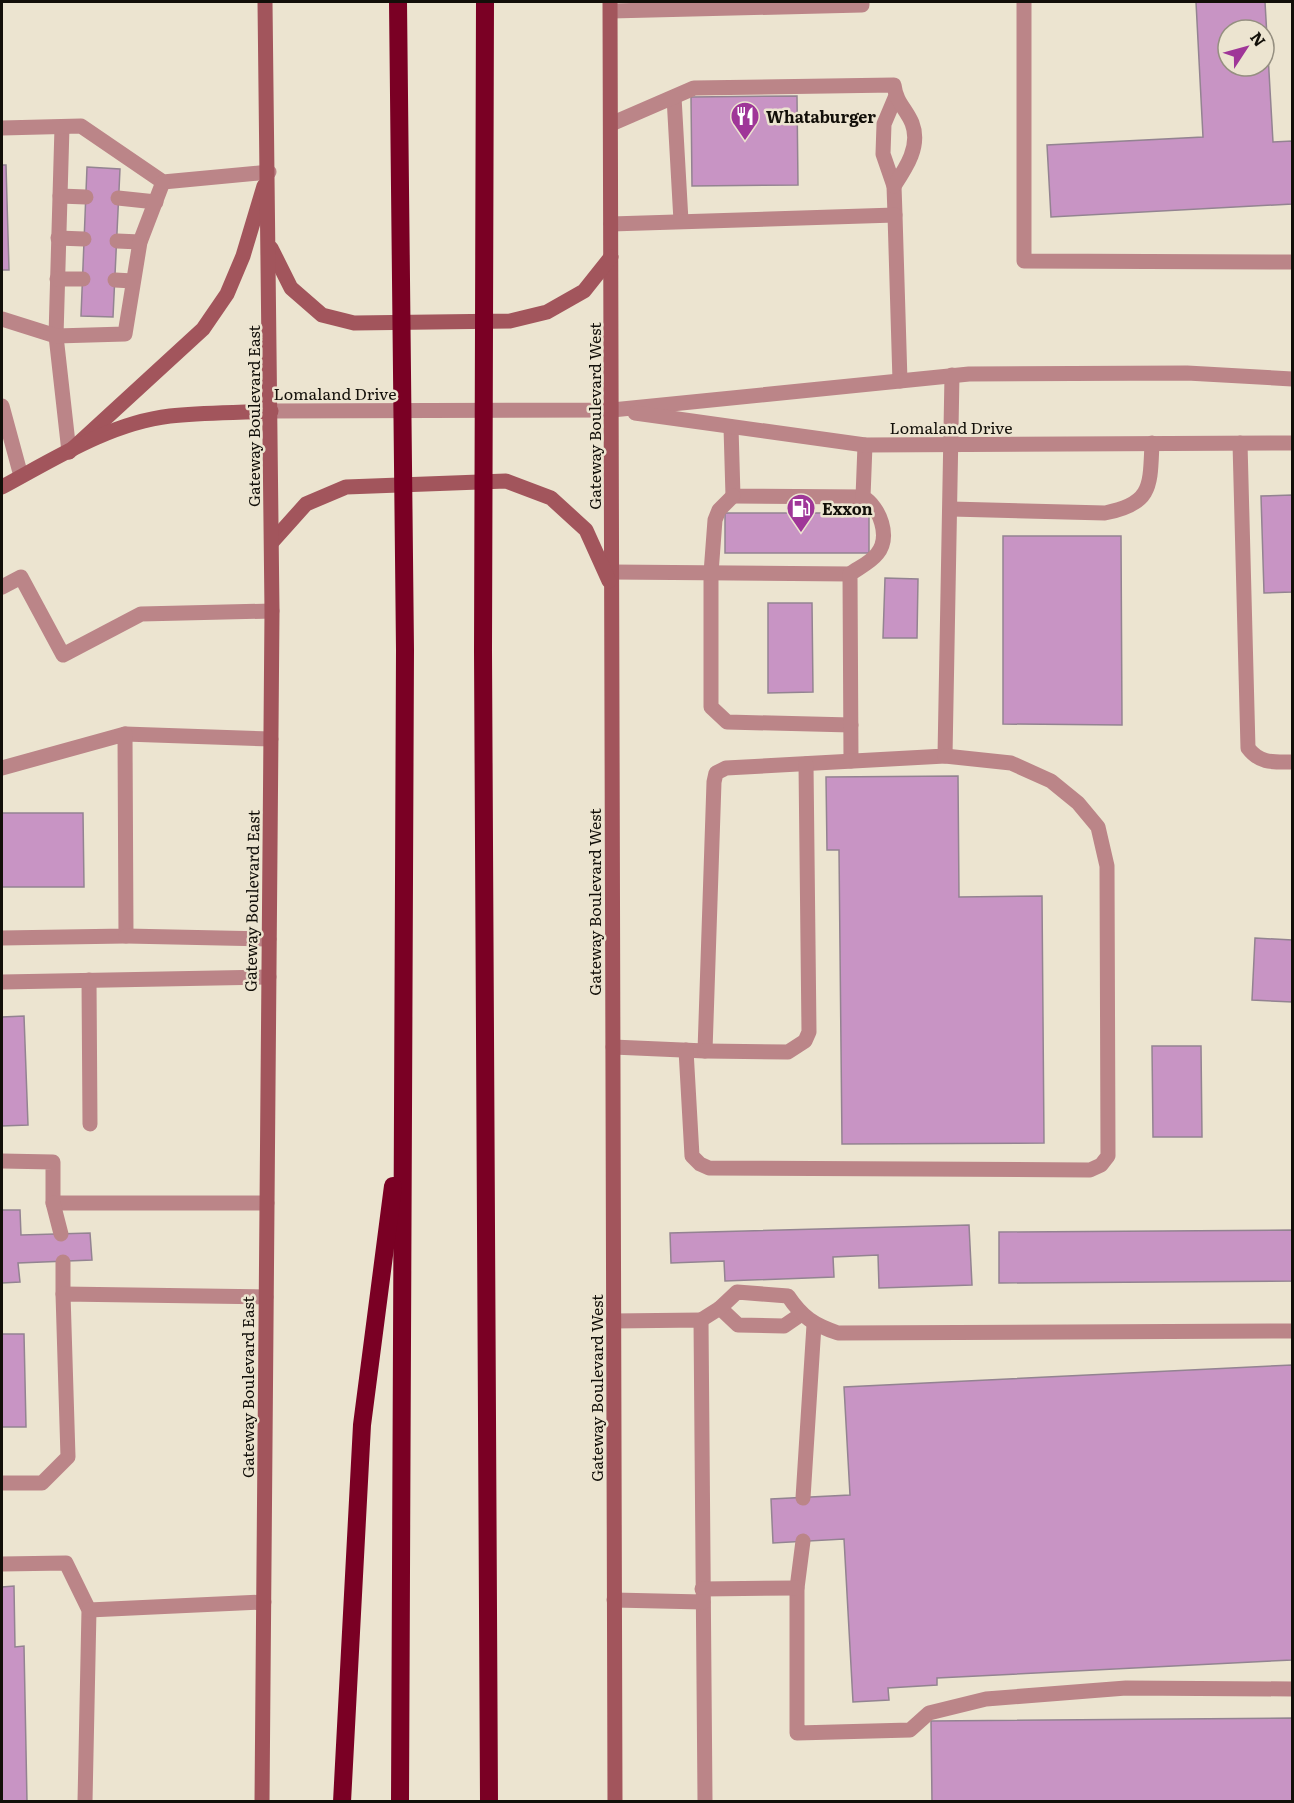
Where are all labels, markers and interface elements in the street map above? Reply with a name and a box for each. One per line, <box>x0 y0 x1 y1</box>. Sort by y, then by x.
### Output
north arrow <box>1216 18 1276 78</box>
text: N <box>1245 26 1273 51</box>
restaurant icon: Whataburger <box>729 100 761 142</box>
place label: Whataburger <box>766 104 876 128</box>
street label: Gateway Boulevard West <box>582 322 606 510</box>
street label: Gateway Boulevard East <box>241 324 265 507</box>
street label: Lomaland Drive <box>274 381 396 405</box>
street label: Lomaland Drive <box>890 415 1012 439</box>
fuel station icon: Exxon <box>785 492 817 534</box>
place label: Exxon <box>822 496 873 520</box>
street label: Gateway Boulevard West <box>582 808 606 996</box>
street label: Gateway Boulevard East <box>237 809 265 992</box>
street label: Gateway Boulevard West <box>584 1294 608 1482</box>
street label: Gateway Boulevard East <box>235 1295 259 1478</box>

